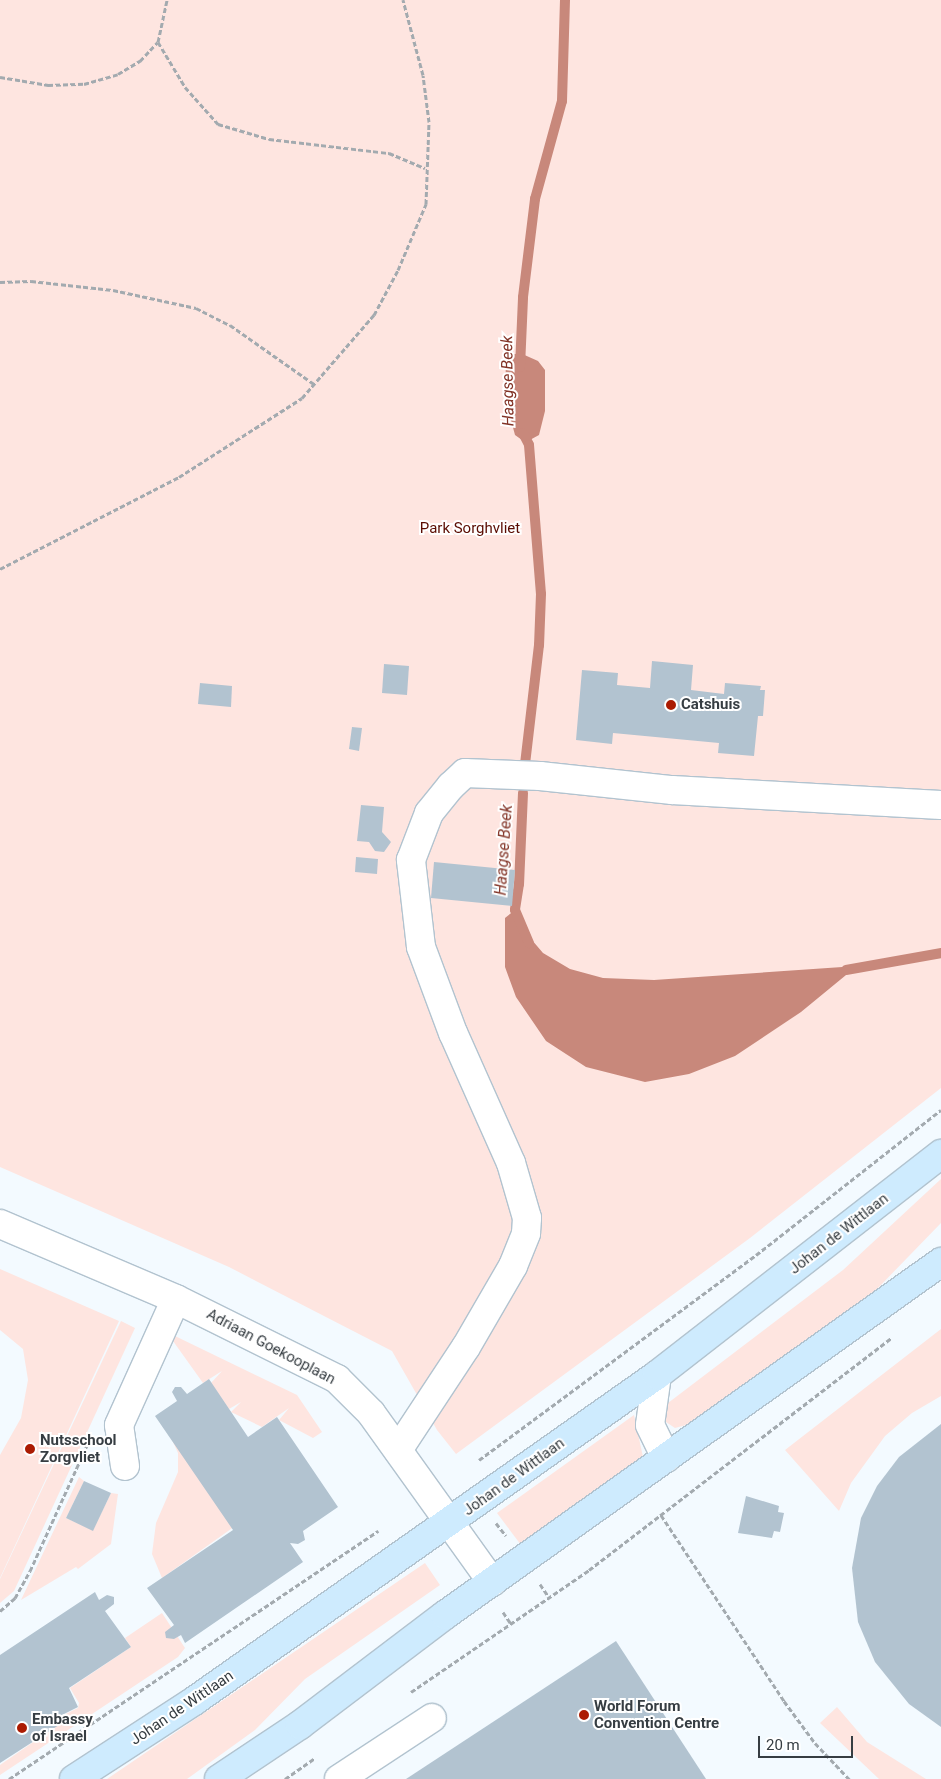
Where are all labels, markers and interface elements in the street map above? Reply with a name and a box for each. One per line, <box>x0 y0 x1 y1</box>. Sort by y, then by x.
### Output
water label: Haagse Beek <box>498 335 518 427</box>
park label: Park Sorghvliet <box>420 520 520 538</box>
place label: Catshuis <box>681 696 740 714</box>
marker: Catshuis <box>665 699 677 711</box>
water label: Haagse Beek <box>491 804 517 896</box>
street label: Johan de Wittlaan <box>786 1190 892 1278</box>
street label: Adriaan Goekooplaan <box>203 1305 339 1389</box>
place label: Nutsschool Zorgvliet <box>40 1431 117 1466</box>
street label: Johan de Wittlaan <box>460 1434 568 1520</box>
marker: Nutsschool Zorgvliet <box>24 1443 36 1455</box>
street label: Johan de Wittlaan <box>127 1667 237 1749</box>
place label: World Forum Convention Centre <box>594 1697 719 1732</box>
marker: World Forum Convention Centre <box>578 1709 590 1721</box>
place label: Embassy of Israel <box>32 1710 93 1745</box>
marker: Embassy of Israel <box>16 1722 28 1734</box>
scale bar <box>761 1726 856 1758</box>
text: 20 m <box>766 1736 800 1754</box>

